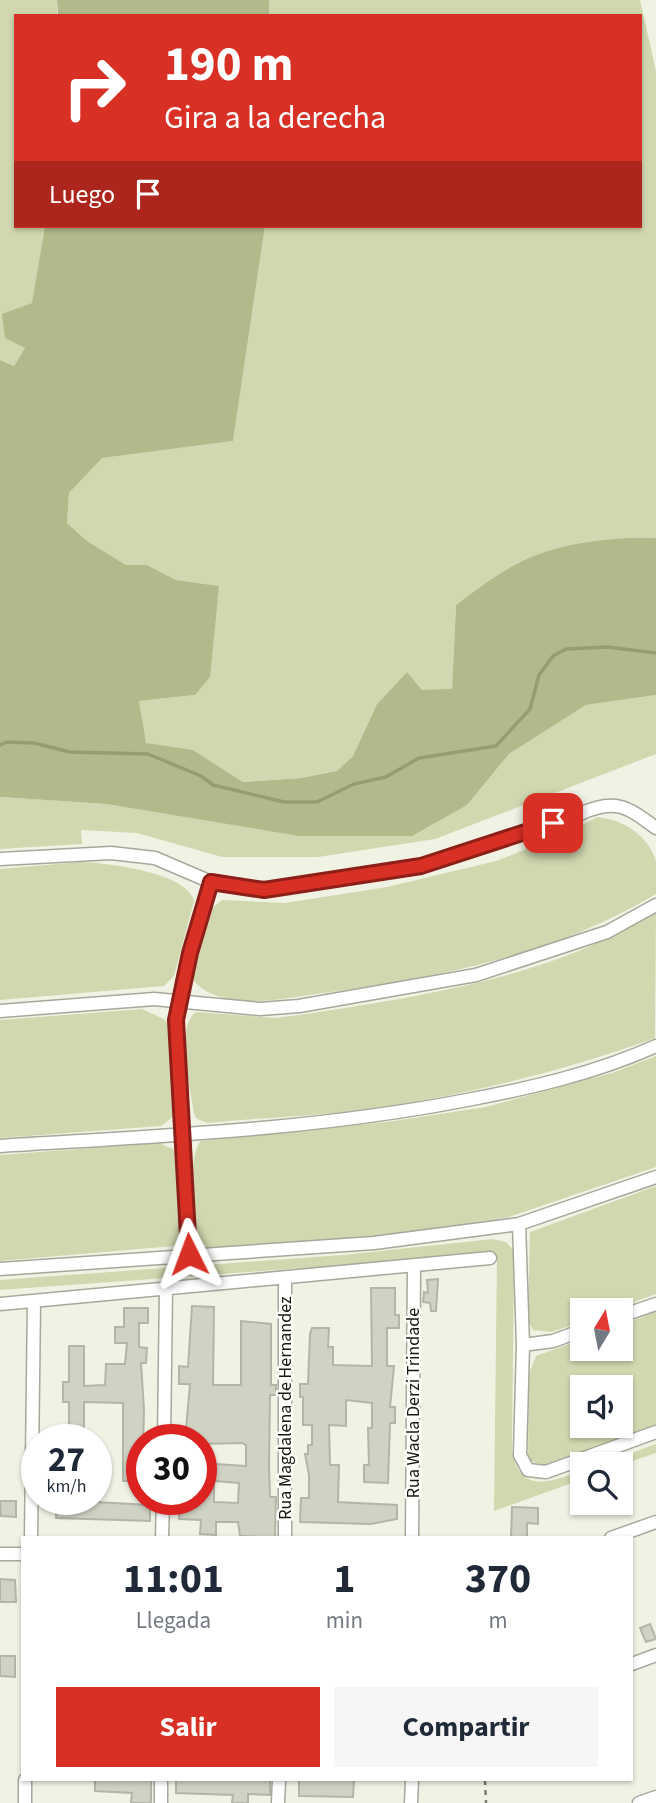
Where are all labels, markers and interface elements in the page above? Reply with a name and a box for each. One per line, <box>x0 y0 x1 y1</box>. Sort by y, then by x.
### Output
text: 190 m <box>164 30 293 100</box>
icon: right <box>49 42 140 133</box>
text: Gira a la derecha <box>164 95 386 141</box>
icon: arrive <box>129 175 167 213</box>
text: Luego <box>49 176 115 213</box>
pin <box>523 793 583 853</box>
icon: arrive <box>534 804 572 842</box>
position arrow <box>152 1217 226 1291</box>
street label: Rua Magdalena de Hernandez <box>273 1296 298 1520</box>
north arrow <box>570 1298 634 1362</box>
map controls <box>570 1298 633 1515</box>
street label: Rua Wacla Derzi Trindade <box>401 1308 426 1498</box>
button: sound <box>570 1375 633 1438</box>
speed limit sign: 30 <box>126 1424 217 1515</box>
text: 27 <box>48 1435 85 1485</box>
button: search <box>570 1452 633 1515</box>
text: km/h <box>47 1474 86 1499</box>
text: 11:01 <box>123 1549 224 1609</box>
text: 1 <box>333 1549 355 1609</box>
text: 370 <box>465 1549 531 1609</box>
text: Llegada <box>136 1604 211 1637</box>
text: min <box>326 1604 363 1637</box>
text: m <box>488 1604 508 1637</box>
button: Salir <box>56 1687 320 1767</box>
button: Compartir <box>334 1687 598 1767</box>

